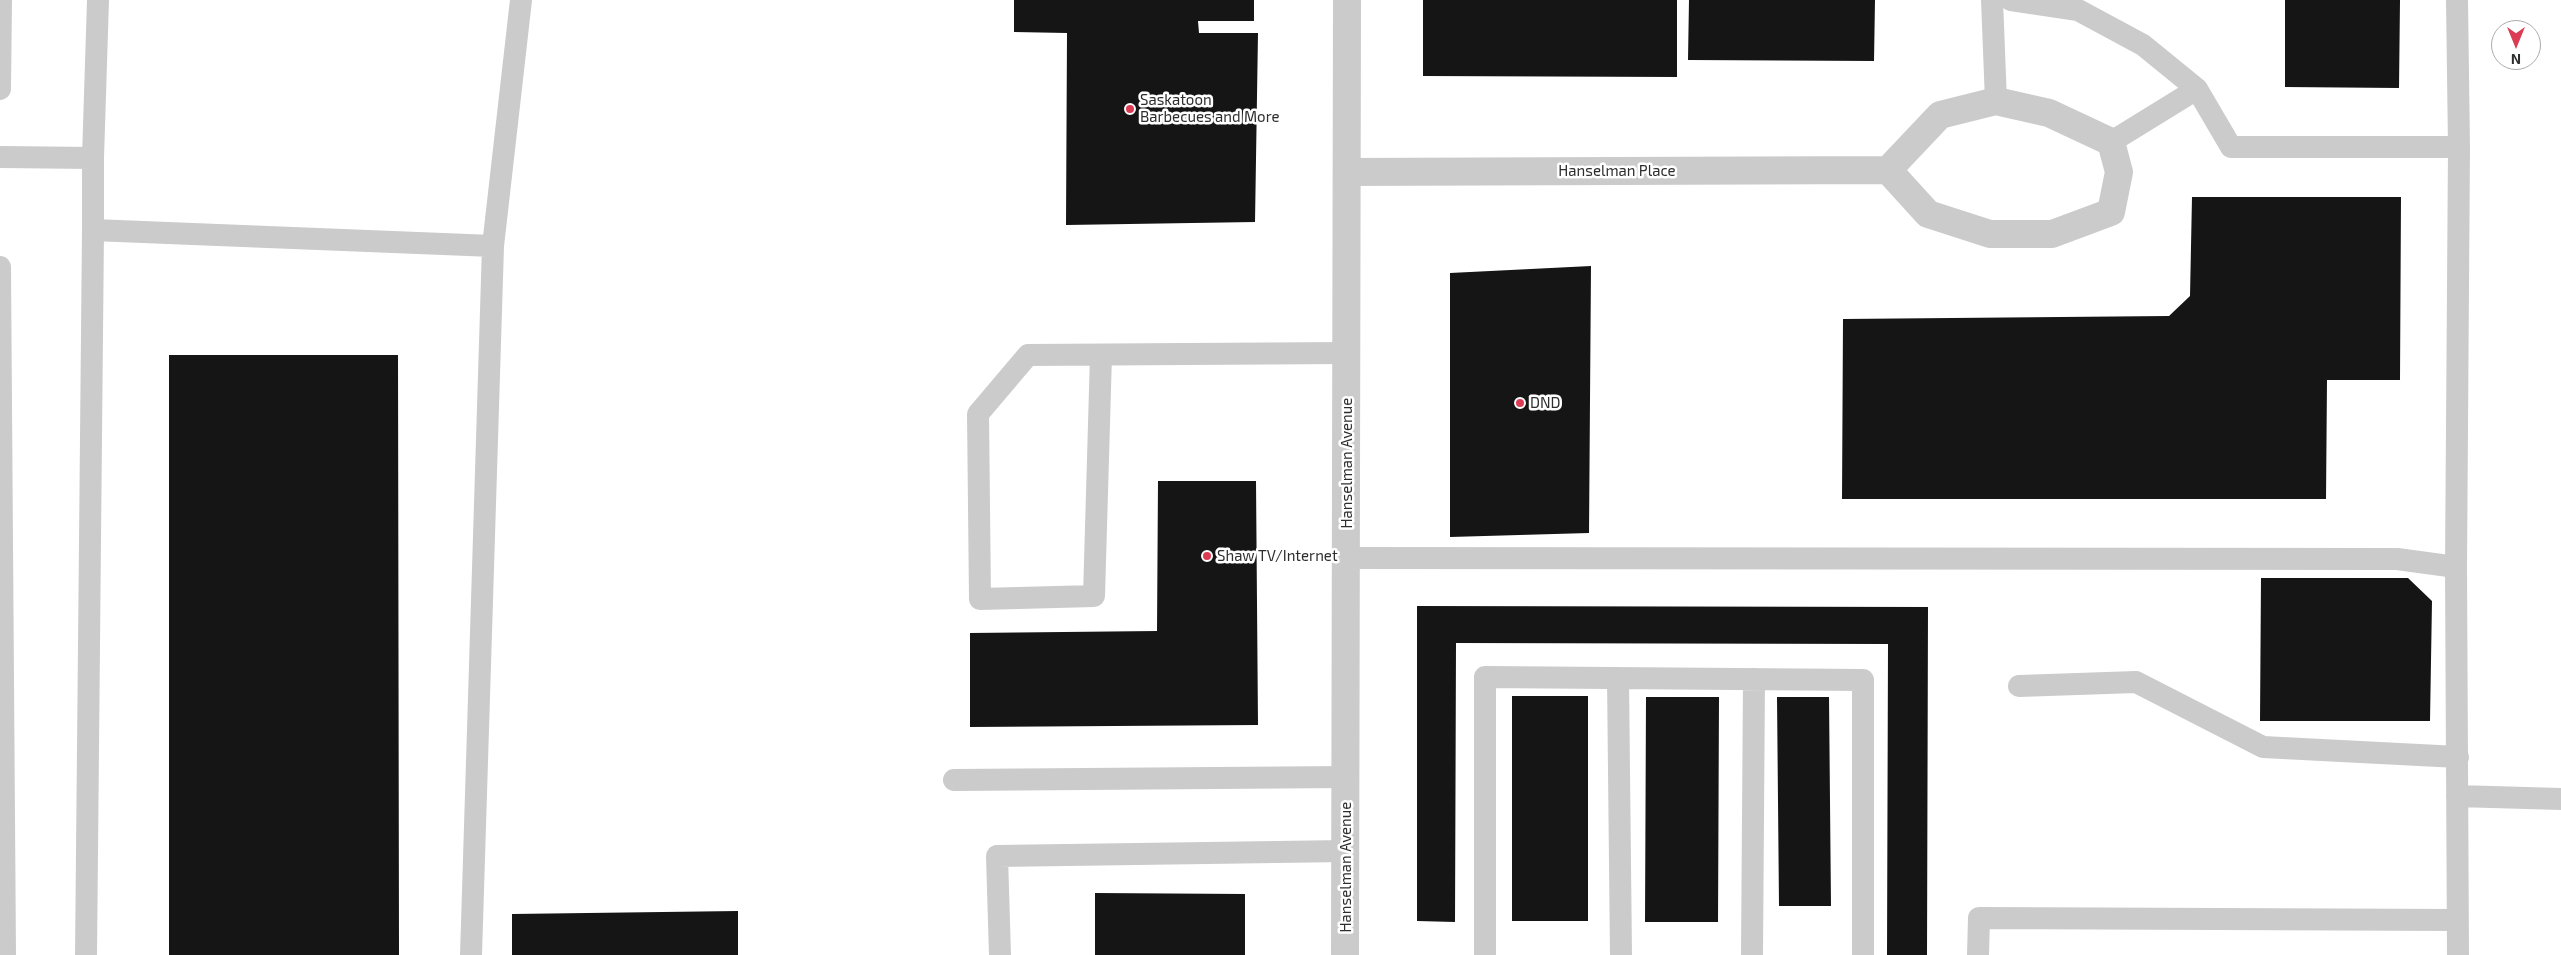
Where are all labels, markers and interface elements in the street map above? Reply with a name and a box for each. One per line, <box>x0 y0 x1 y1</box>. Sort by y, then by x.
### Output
north arrow <box>2491 20 2541 70</box>
text: N <box>2511 51 2521 68</box>
place label: Saskatoon Barbecues and More <box>1140 91 1279 126</box>
marker: Saskatoon Barbecues and More <box>1124 103 1136 115</box>
street label: Hanselman Place <box>1558 162 1676 180</box>
place label: DND <box>1530 394 1560 412</box>
marker: DND <box>1514 397 1526 409</box>
street label: Hanselman Avenue <box>1338 398 1356 528</box>
place label: Shaw TV/Internet <box>1217 547 1338 565</box>
marker: Shaw TV/Internet <box>1201 550 1213 562</box>
street label: Hanselman Avenue <box>1337 802 1355 932</box>

